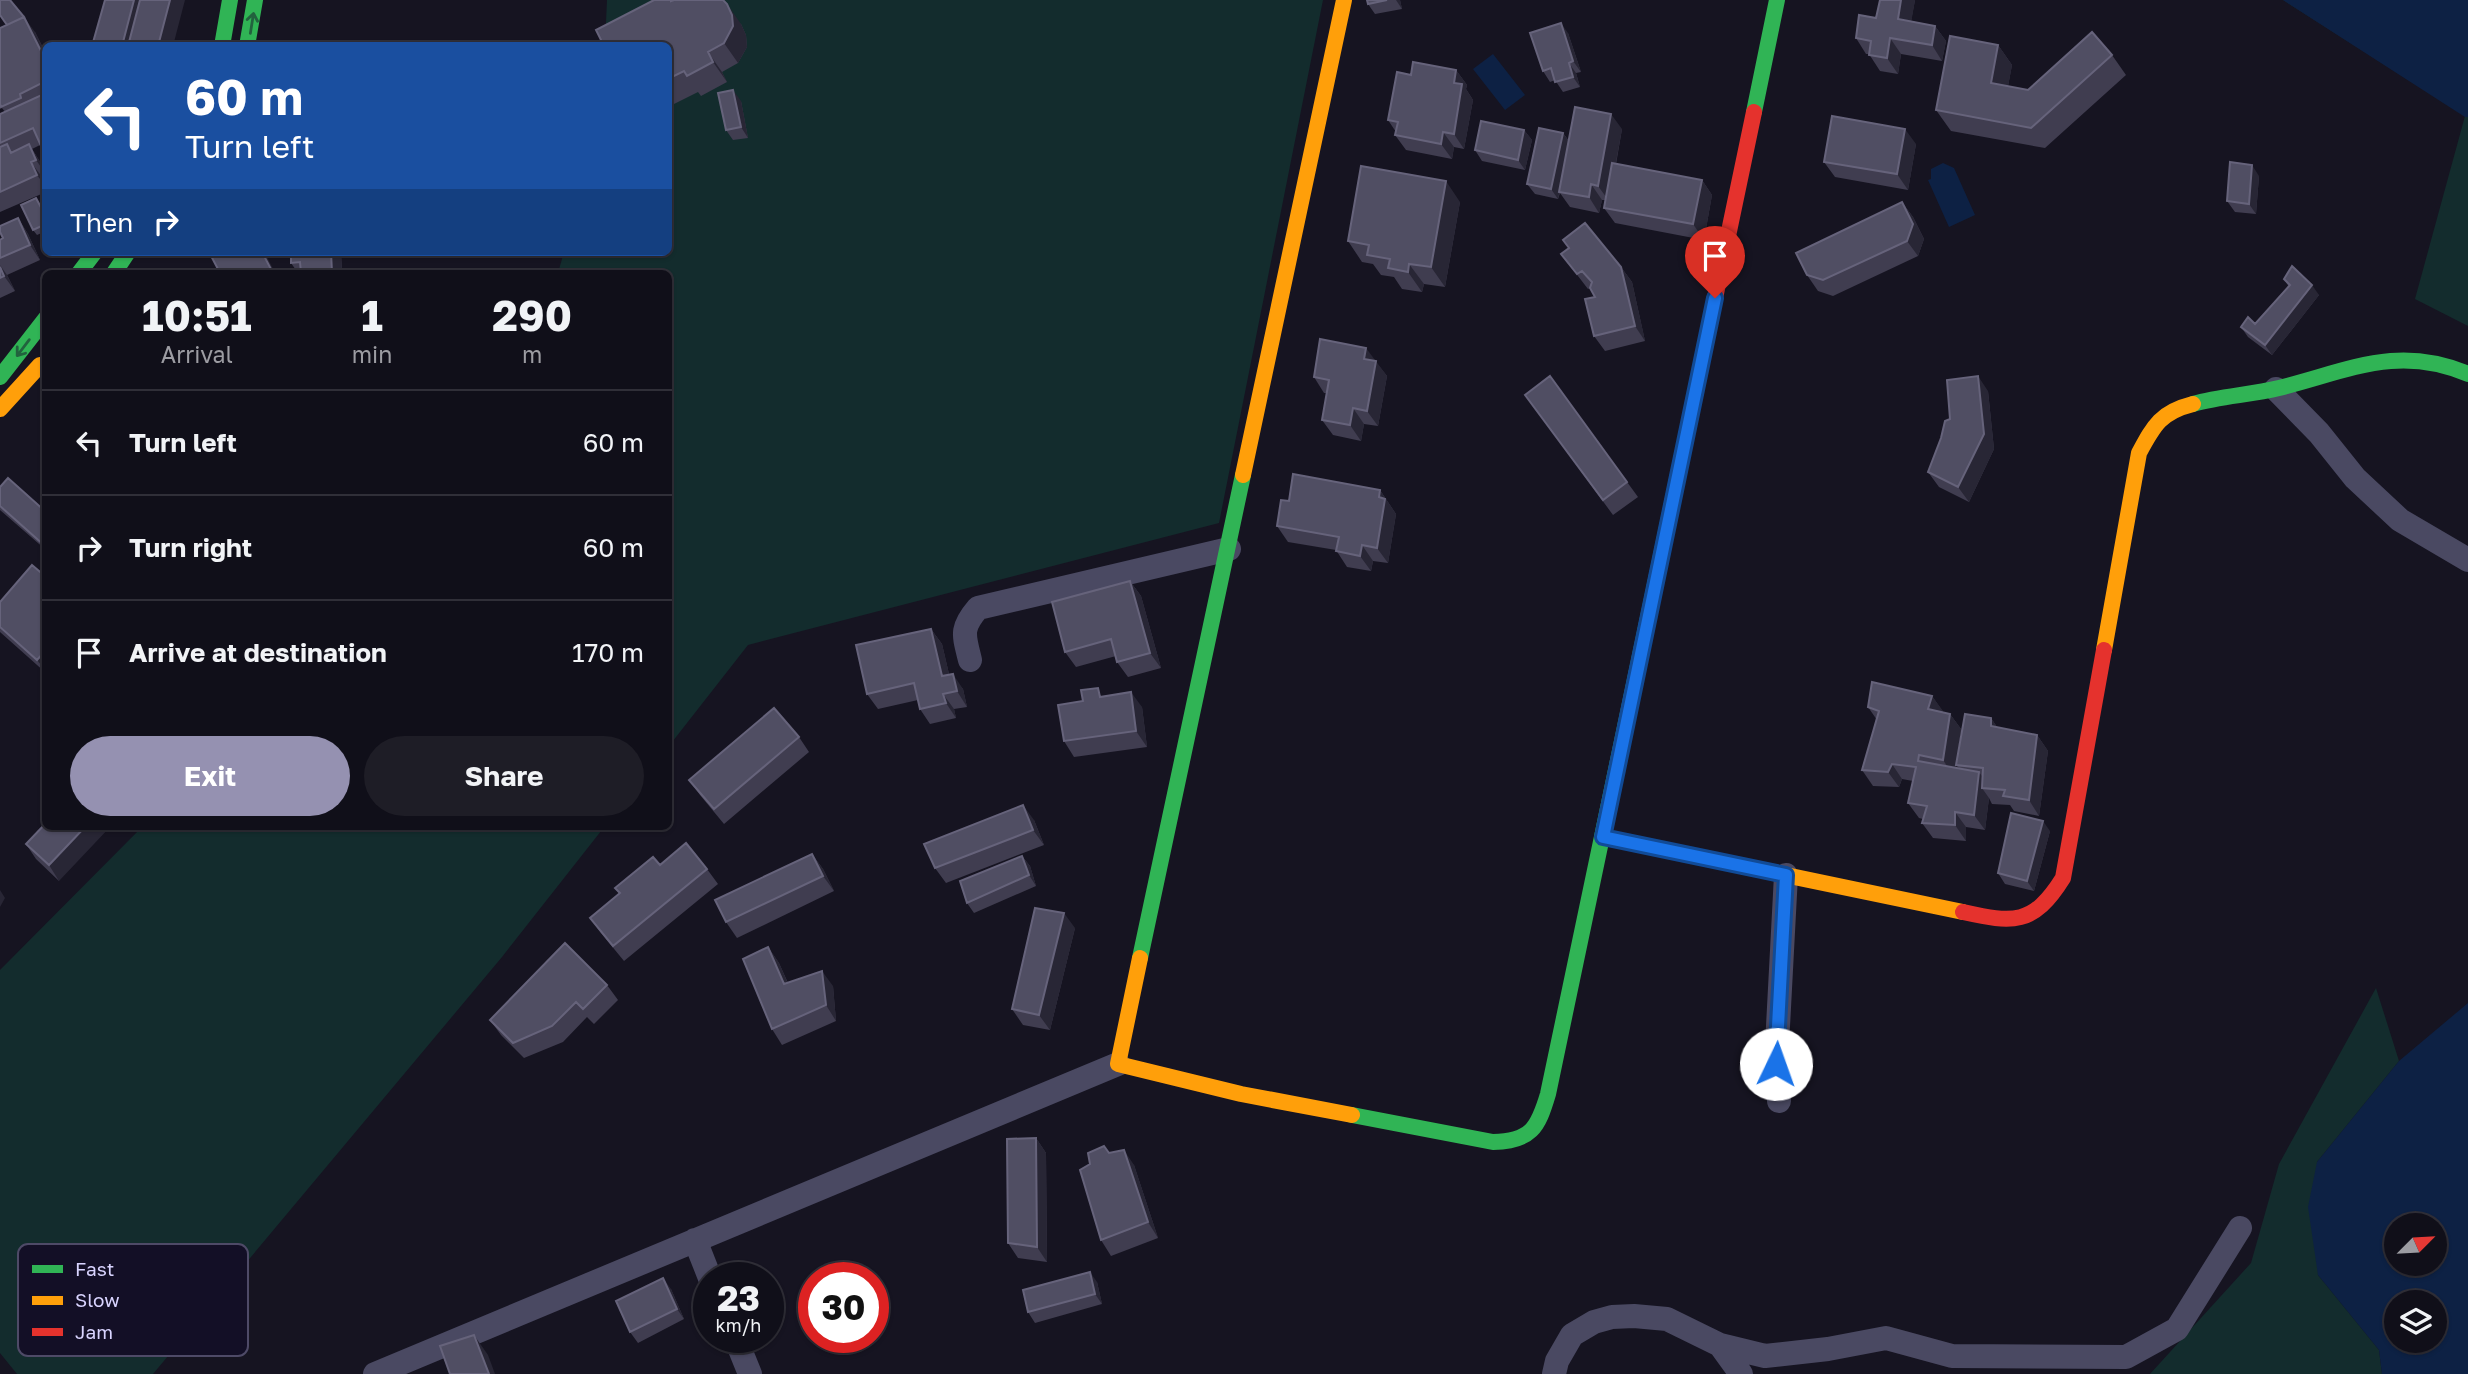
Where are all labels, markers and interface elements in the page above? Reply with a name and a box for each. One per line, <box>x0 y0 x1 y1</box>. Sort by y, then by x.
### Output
one-way arrow <box>246 12 259 35</box>
text: 60 m <box>185 67 303 126</box>
icon: left <box>70 70 161 161</box>
text: Turn left <box>185 127 314 165</box>
icon: right <box>147 203 185 241</box>
text: Then <box>70 207 133 238</box>
pin <box>1685 226 1745 298</box>
icon: arrive <box>1696 237 1734 275</box>
text: 10:51 <box>142 290 252 340</box>
text: 1 <box>361 290 383 340</box>
text: 290 <box>492 290 572 340</box>
one-way arrow <box>15 338 30 356</box>
text: Arrival <box>161 340 233 368</box>
text: min <box>352 340 392 368</box>
text: m <box>522 340 542 368</box>
icon: left <box>70 424 108 462</box>
text: Turn left <box>129 427 237 458</box>
text: 60 m <box>583 427 644 458</box>
icon: right <box>70 529 108 567</box>
text: Turn right <box>129 532 252 563</box>
text: 60 m <box>583 532 644 563</box>
icon: arrive <box>70 634 108 672</box>
text: Arrive at destination <box>129 637 387 668</box>
text: 170 m <box>572 637 644 668</box>
button: Exit <box>70 736 350 816</box>
button: Share <box>364 736 644 816</box>
position arrow <box>1739 1027 1813 1101</box>
north arrow <box>2384 1213 2446 1276</box>
map controls <box>2384 1213 2447 1353</box>
legend <box>18 1244 248 1356</box>
text: Fast <box>75 1257 114 1280</box>
speed limit sign: 30 <box>798 1262 889 1353</box>
text: 23 <box>717 1277 760 1319</box>
text: Slow <box>75 1288 120 1311</box>
button: layers <box>2384 1290 2447 1353</box>
text: km/h <box>716 1314 761 1336</box>
text: Jam <box>75 1320 113 1343</box>

